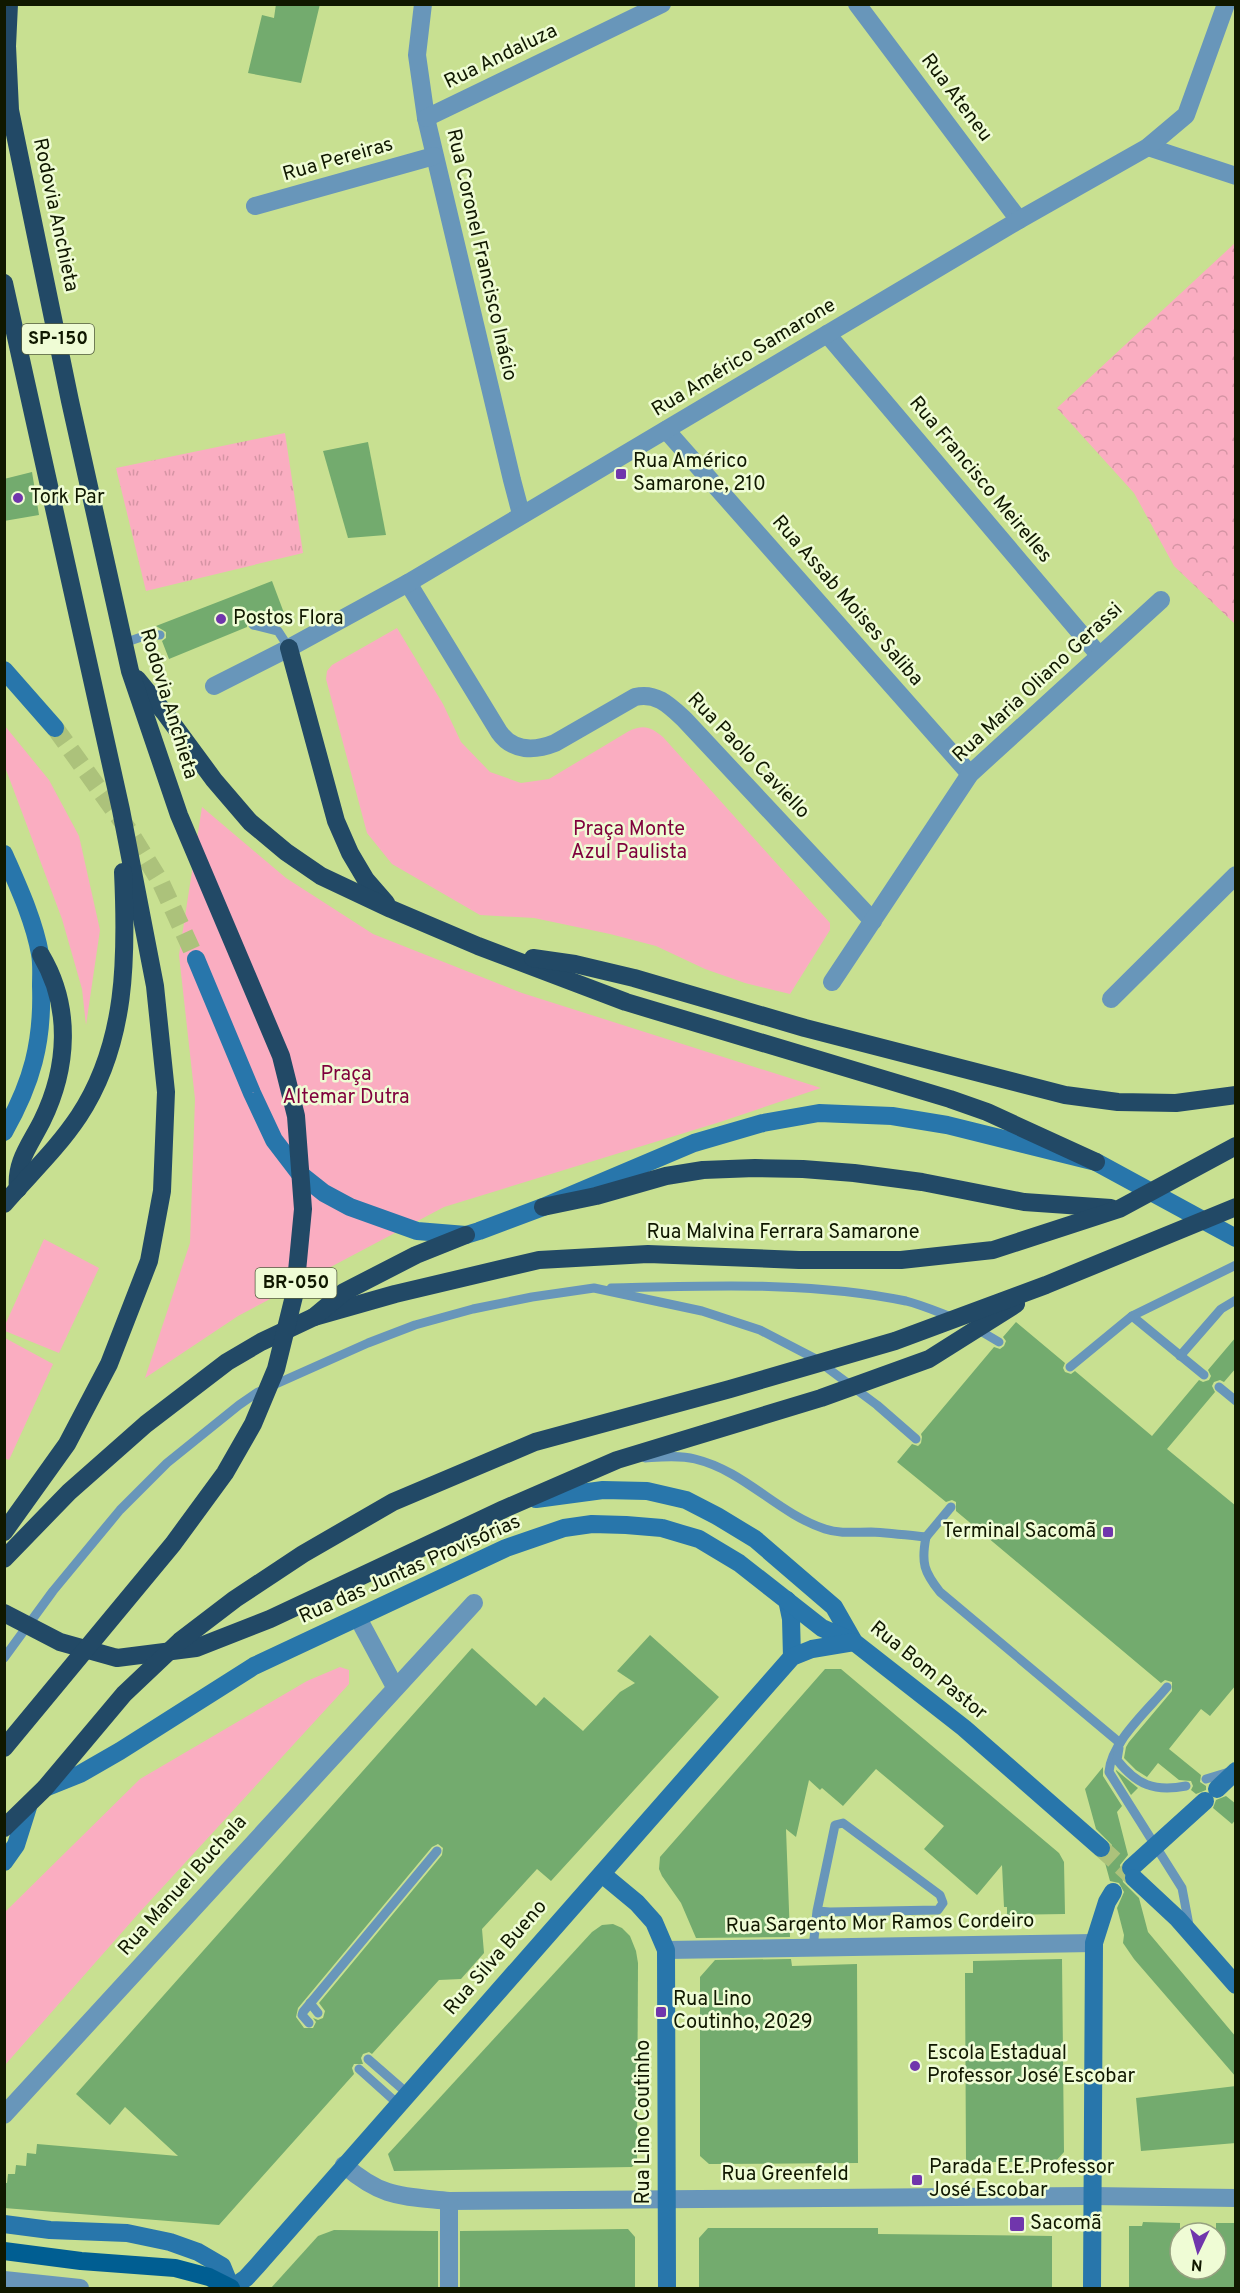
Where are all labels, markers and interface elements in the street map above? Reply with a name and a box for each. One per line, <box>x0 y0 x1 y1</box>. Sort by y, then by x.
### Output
street label: Rua Andaluza <box>440 18 562 96</box>
street label: Rua Ateneu <box>914 49 998 147</box>
street label: Rua Coronel Francisco Inácio <box>439 127 523 383</box>
street label: Rua Pereiras <box>280 132 396 188</box>
street label: Rodovia Anchieta <box>26 136 84 294</box>
street label: Rua Américo Samarone <box>647 293 841 423</box>
road number: SP-150 <box>22 324 94 354</box>
street label: Rua Francisco Meirelles <box>903 391 1057 569</box>
place label: Rua Américo Samarone, 210 <box>633 449 766 498</box>
marker: Rua Américo Samarone, 210 <box>614 467 628 481</box>
place label: Tork Par <box>30 485 105 511</box>
marker: Tork Par <box>11 491 25 505</box>
street label: Rua Assab Moises Saliba <box>766 510 928 692</box>
street label: Rua Maria Oliano Gerassi <box>947 597 1129 769</box>
place label: Postos Flora <box>233 606 344 632</box>
marker: Postos Flora <box>214 612 228 626</box>
street label: Rodovia Anchieta <box>133 625 203 783</box>
street label: Rua Paolo Caviello <box>681 687 815 825</box>
park label: Praça Monte Azul Paulista <box>571 817 687 866</box>
park label: Praça Altemar Dutra <box>283 1062 410 1111</box>
street label: Rua Malvina Ferrara Samarone <box>646 1220 920 1246</box>
road number: BR-050 <box>256 1268 336 1298</box>
street label: Rua das Juntas Provisórias <box>295 1509 525 1631</box>
place label: Terminal Sacomã <box>942 1519 1096 1545</box>
marker: Terminal Sacomã <box>1101 1525 1115 1539</box>
street label: Rua Bom Pastor <box>864 1616 992 1726</box>
street label: Rua Manuel Buchala <box>113 1810 253 1962</box>
street label: Rua Silva Bueno <box>439 1895 553 2021</box>
street label: Rua Sargento Mor Ramos Cordeiro <box>725 1908 1035 1940</box>
place label: Rua Lino Coutinho, 2029 <box>673 1987 813 2036</box>
marker: Rua Lino Coutinho, 2029 <box>654 2005 668 2019</box>
street label: Rua Lino Coutinho <box>631 2040 657 2204</box>
place label: Escola Estadual Professor José Escobar <box>927 2041 1136 2090</box>
marker: Escola Estadual Professor José Escobar <box>908 2059 922 2073</box>
place label: Parada E.E.Professor José Escobar <box>929 2155 1115 2204</box>
street label: Rua Greenfeld <box>721 2162 849 2188</box>
marker: Parada E.E.Professor José Escobar <box>910 2173 924 2187</box>
place label: Sacomã <box>1030 2211 1101 2237</box>
marker: Sacomã <box>1008 2215 1026 2233</box>
north arrow <box>1168 2221 1228 2281</box>
text: N <box>1190 2253 1203 2274</box>

